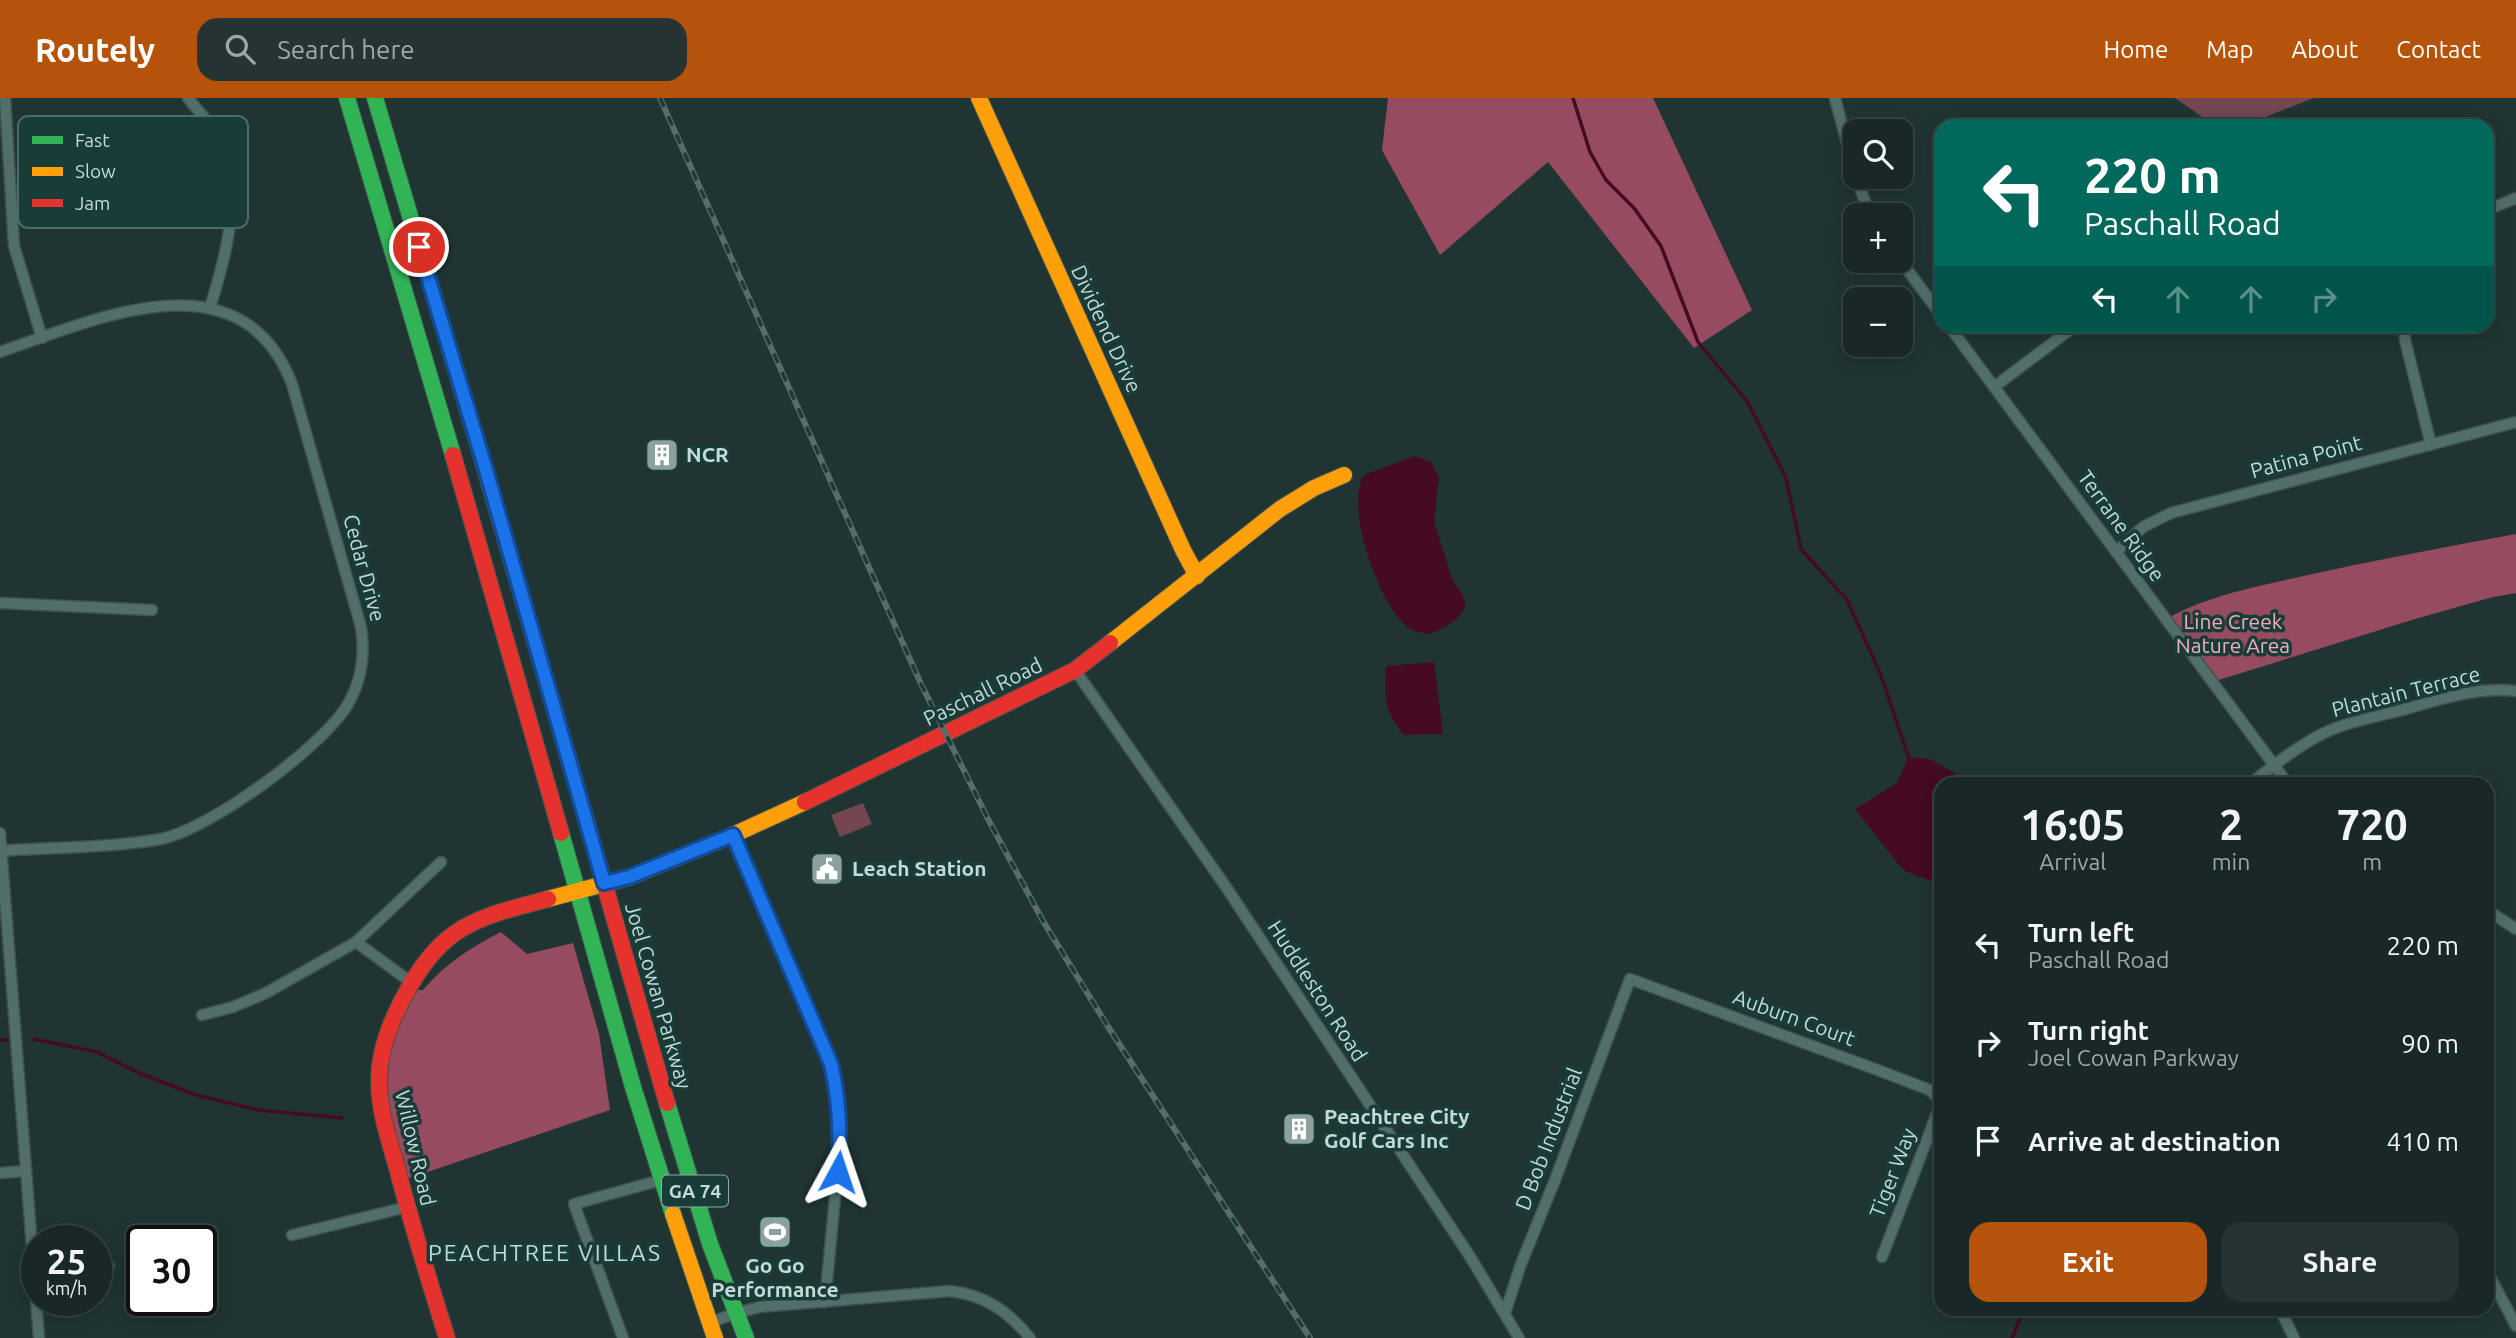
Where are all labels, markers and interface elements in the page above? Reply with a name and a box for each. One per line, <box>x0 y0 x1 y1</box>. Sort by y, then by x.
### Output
search box <box>197 18 687 81</box>
icon: search <box>221 30 259 68</box>
text: Routely <box>35 31 155 68</box>
text: Search here <box>277 35 415 64</box>
text: Home <box>2103 36 2168 63</box>
text: Map <box>2206 36 2253 63</box>
text: About <box>2291 36 2358 63</box>
text: Contact <box>2396 36 2481 63</box>
legend <box>18 116 248 228</box>
map controls <box>1843 119 1913 357</box>
button: search <box>1843 119 1913 189</box>
text: Fast <box>75 129 110 151</box>
icon: left <box>1969 147 2060 238</box>
text: 220 m <box>2084 147 2221 202</box>
text: Slow <box>75 160 116 182</box>
text: Jam <box>75 192 111 214</box>
button: + <box>1843 203 1913 273</box>
text: Paschall Road <box>2084 205 2281 241</box>
pin <box>389 217 449 277</box>
icon: arrive <box>400 228 438 266</box>
street label: Dividend Drive <box>1067 261 1147 396</box>
icon: left <box>2086 280 2124 318</box>
icon: ahead <box>2159 280 2197 318</box>
icon: ahead <box>2232 280 2270 318</box>
icon: right <box>2305 280 2343 318</box>
button: − <box>1843 287 1913 357</box>
street label: Patina Point <box>2248 430 2364 482</box>
building icon: NCR <box>643 436 681 474</box>
place label: NCR <box>686 442 729 466</box>
street label: Terrane Ridge <box>2073 465 2170 586</box>
street label: Cedar Drive <box>339 512 391 624</box>
park label: Line Creek Nature Area <box>2176 609 2290 657</box>
street label: Paschall Road <box>919 652 1046 730</box>
street label: Plantain Terrace <box>2329 661 2482 721</box>
text: 16:05 <box>2020 801 2125 848</box>
text: 2 <box>2219 801 2243 848</box>
text: 720 <box>2337 801 2408 848</box>
text: Arrival <box>2039 849 2106 874</box>
text: min <box>2212 849 2250 874</box>
text: m <box>2362 849 2382 874</box>
public building icon: Leach Station <box>808 850 846 888</box>
place label: Leach Station <box>852 856 987 880</box>
street label: Joel Cowan Parkway <box>621 900 697 1092</box>
street label: Huddleston Road <box>1263 916 1372 1065</box>
text: Turn left <box>2028 918 2134 947</box>
icon: left <box>1969 926 2007 964</box>
text: 220 m <box>2387 931 2459 960</box>
text: Paschall Road <box>2028 947 2169 972</box>
street label: Auburn Court <box>1730 984 1859 1050</box>
text: Turn right <box>2028 1016 2149 1045</box>
icon: right <box>1969 1024 2007 1062</box>
text: 90 m <box>2401 1029 2459 1058</box>
text: Joel Cowan Parkway <box>2028 1045 2239 1070</box>
street label: D Bob Industrial <box>1510 1064 1586 1213</box>
street label: Willow Road <box>391 1088 441 1208</box>
place label: Peachtree City Golf Cars Inc <box>1324 1104 1469 1152</box>
building icon: Peachtree City Golf Cars Inc <box>1280 1110 1318 1148</box>
icon: arrive <box>1969 1122 2007 1160</box>
street label: Tiger Way <box>1864 1125 1920 1221</box>
text: Arrive at destination <box>2028 1127 2281 1156</box>
text: 410 m <box>2387 1127 2459 1156</box>
position arrow <box>801 1135 875 1209</box>
road number: GA 74 <box>662 1176 728 1206</box>
sports icon: Go Go Performance <box>756 1213 794 1251</box>
button: Exit <box>1969 1222 2207 1302</box>
button: Share <box>2221 1222 2459 1302</box>
speed limit sign: 30 <box>126 1225 217 1316</box>
district label: PEACHTREE VILLAS <box>428 1240 662 1265</box>
text: 25 <box>47 1241 86 1281</box>
place label: Go Go Performance <box>711 1253 839 1301</box>
text: km/h <box>46 1278 87 1298</box>

